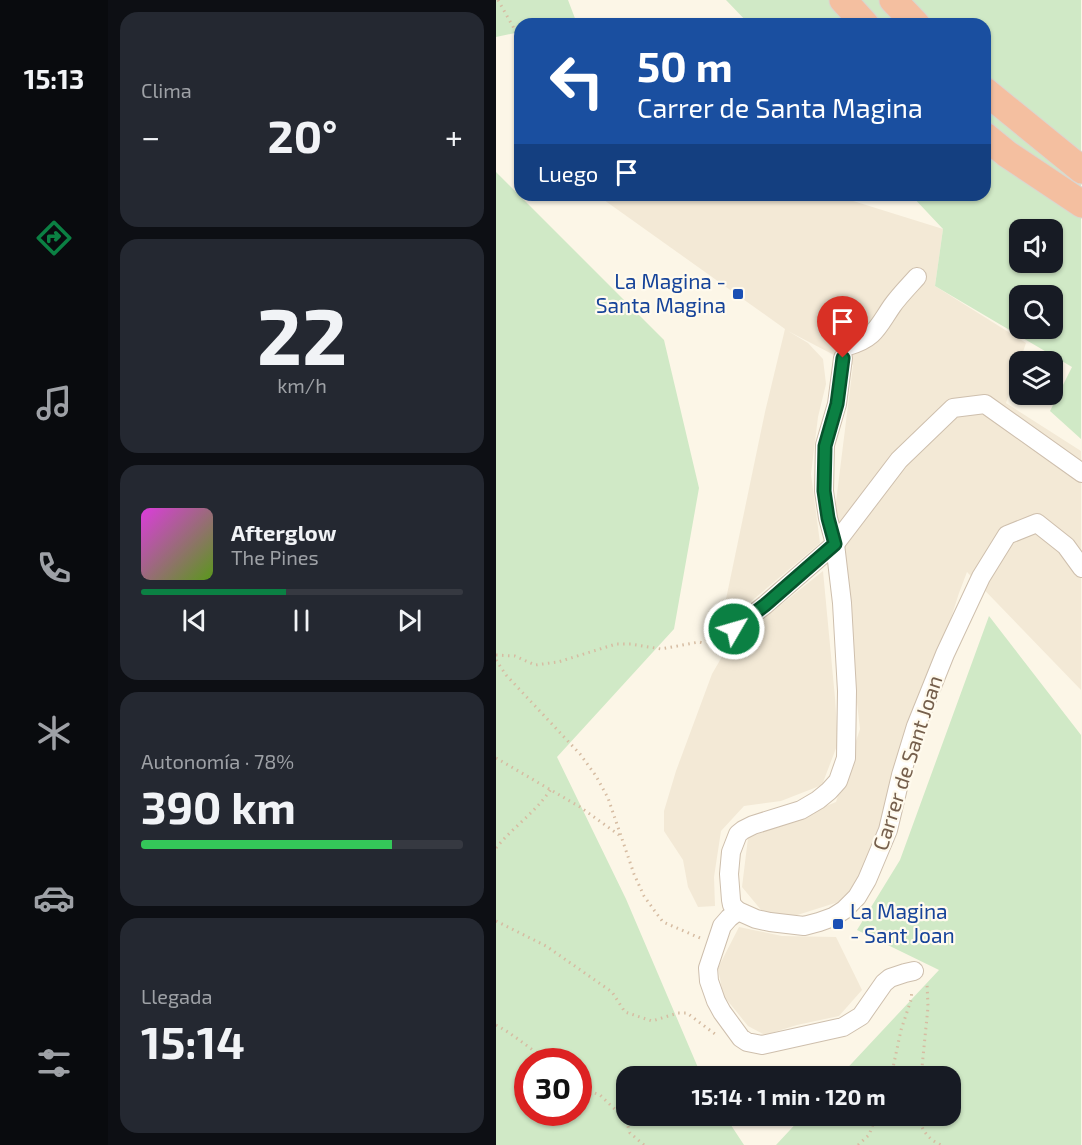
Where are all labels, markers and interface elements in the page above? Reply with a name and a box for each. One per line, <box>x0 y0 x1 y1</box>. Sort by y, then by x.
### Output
text: 50 m <box>637 40 733 90</box>
icon: left <box>538 42 616 120</box>
text: 15:13 <box>24 62 84 94</box>
text: Clima <box>141 78 192 102</box>
text: Carrer de Santa Magina <box>637 91 923 123</box>
text: 20° <box>268 108 338 162</box>
text: − <box>141 116 160 156</box>
text: + <box>445 116 463 156</box>
icon: arrive <box>610 156 643 189</box>
text: Luego <box>538 160 598 186</box>
icon: directions <box>33 217 75 259</box>
map controls <box>1009 219 1063 405</box>
button: sound <box>1009 219 1063 273</box>
place label: La Magina - Santa Magina <box>596 268 726 317</box>
button: search <box>1009 285 1063 339</box>
text: 22 <box>257 287 347 381</box>
marker: La Magina - Santa Magina <box>731 287 745 301</box>
pin <box>817 296 868 358</box>
icon: arrive <box>826 305 859 338</box>
button: layers <box>1009 351 1063 405</box>
text: km/h <box>277 373 327 397</box>
icon: music <box>33 382 75 424</box>
text: Afterglow <box>231 519 336 545</box>
text: The Pines <box>231 545 319 569</box>
icon: phone <box>33 547 75 589</box>
position arrow <box>702 597 766 661</box>
icon: previous <box>178 604 211 637</box>
icon: pause <box>285 604 318 637</box>
icon: next <box>393 604 426 637</box>
street label: Carrer de Sant Joan <box>866 672 947 853</box>
icon: climate <box>33 712 75 754</box>
text: Autonomía · 78% <box>141 749 294 773</box>
text: 390 km <box>141 779 296 833</box>
icon: car <box>33 877 75 919</box>
place label: La Magina - Sant Joan <box>850 898 955 947</box>
marker: La Magina - Sant Joan <box>831 917 845 931</box>
text: Llegada <box>141 984 212 1008</box>
text: 15:14 <box>141 1014 245 1068</box>
icon: filters <box>33 1042 75 1084</box>
speed limit sign: 30 <box>514 1048 592 1126</box>
text: 15:14 · 1 min · 120 m <box>691 1083 886 1109</box>

